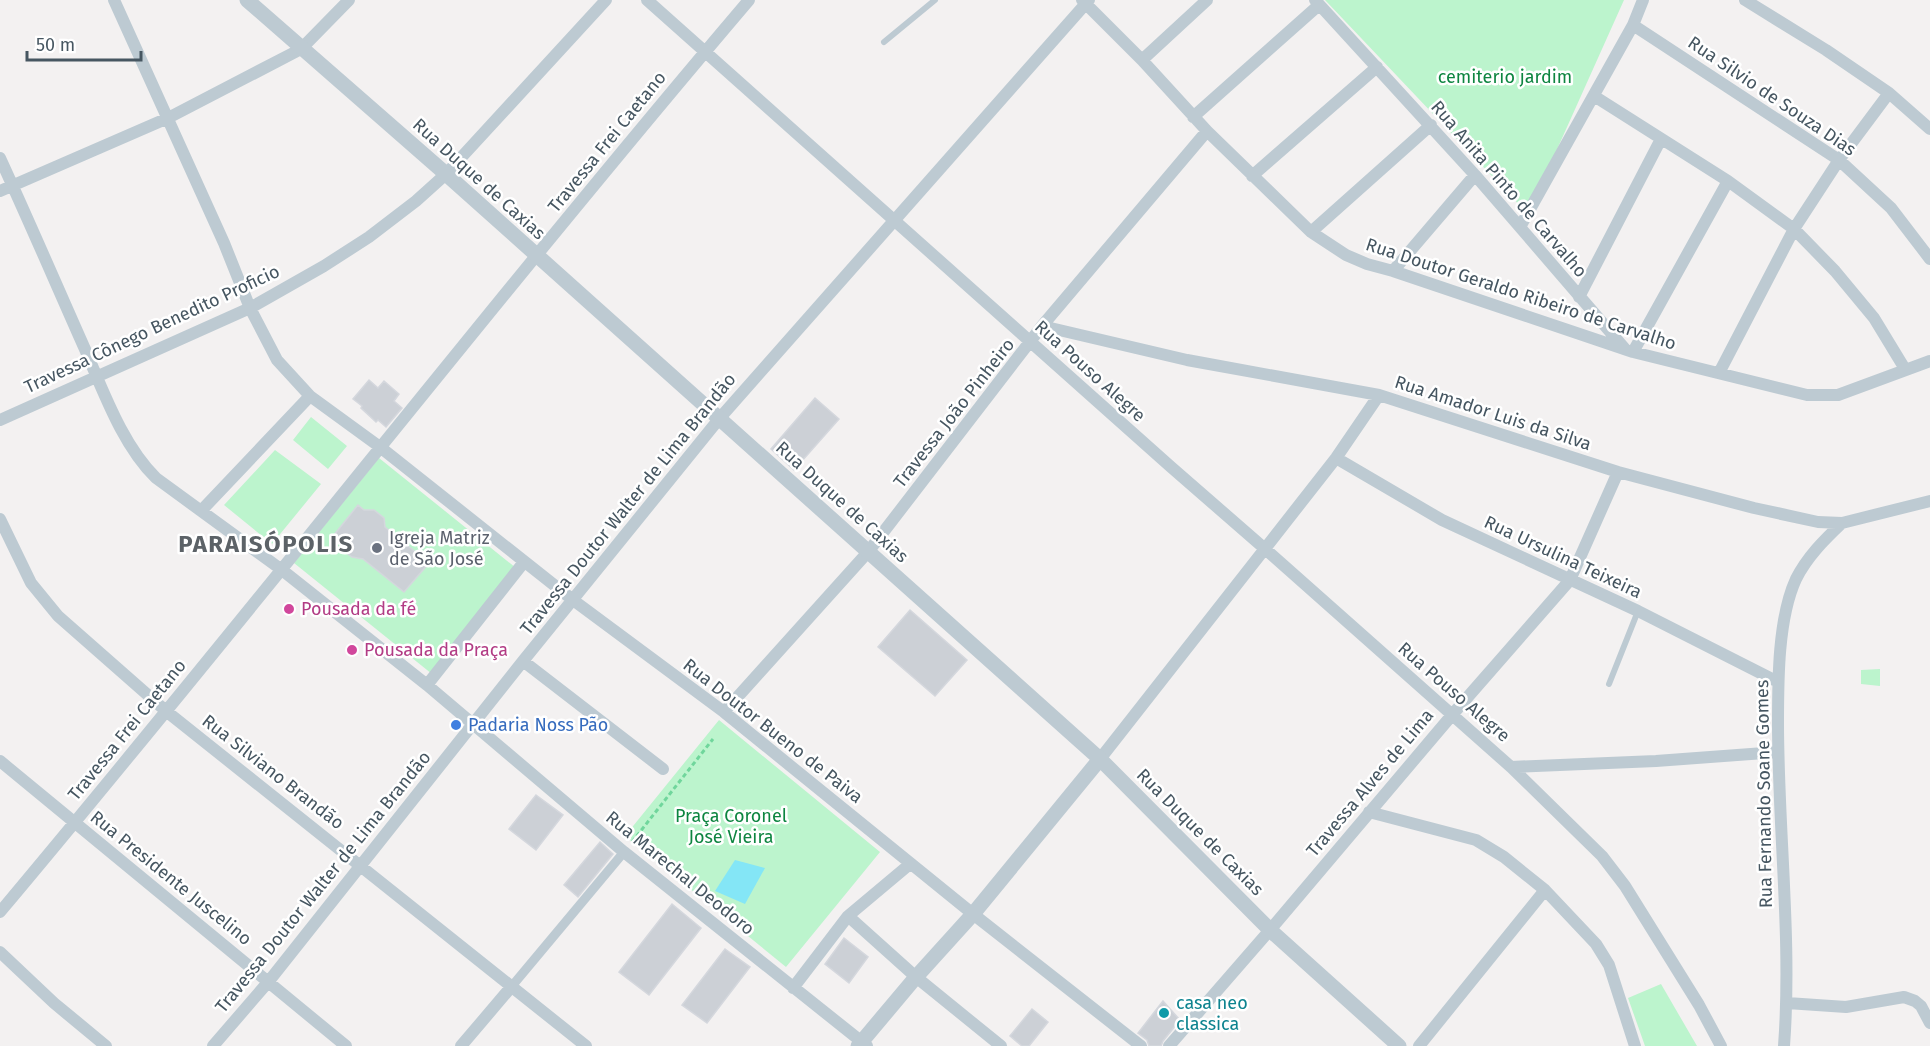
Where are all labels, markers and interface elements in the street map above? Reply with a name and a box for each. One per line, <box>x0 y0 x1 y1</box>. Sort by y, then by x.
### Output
scale bar <box>27 24 141 62</box>
street label: Rua Silvio de Souza Dias <box>1684 31 1860 161</box>
text: 50 m <box>36 34 75 56</box>
park label: cemiterio jardim <box>1438 66 1572 88</box>
street label: Travessa Frei Caetano <box>543 67 671 217</box>
street label: Rua Anita Pinto de Carvalho <box>1426 96 1592 282</box>
street label: Rua Duque de Caxias <box>408 114 550 244</box>
street label: Rua Doutor Geraldo Ribeiro de Carvalho <box>1363 233 1679 355</box>
street label: Travessa Cônego Benedito Proficio <box>21 260 283 398</box>
street label: Rua Pouso Alegre <box>1030 316 1150 426</box>
street label: Travessa João Pinheiro <box>889 334 1019 492</box>
street label: Travessa Doutor Walter de Lima Brandão <box>516 369 740 639</box>
street label: Rua Amador Luis da Silva <box>1392 371 1594 455</box>
street label: Rua Duque de Caxias <box>771 437 913 567</box>
street label: Rua Ursulina Teixeira <box>1481 511 1645 603</box>
place label: Igreja Matriz de São José <box>389 527 490 570</box>
district label: PARAISÓPOLIS <box>178 530 354 558</box>
marker: Igreja Matriz de São José <box>370 541 384 555</box>
place label: Pousada da fé <box>301 598 416 620</box>
marker: Pousada da fé <box>282 602 296 616</box>
street label: Rua Pouso Alegre <box>1393 637 1515 747</box>
place label: Pousada da Praça <box>364 639 508 661</box>
marker: Pousada da Praça <box>345 643 359 657</box>
street label: Rua Doutor Bueno de Paiva <box>679 654 867 808</box>
street label: Travessa Frei Caetano <box>63 655 191 805</box>
street label: Rua Fernando Soane Gomes <box>1751 680 1777 908</box>
street label: Travessa Alves de Lima <box>1302 705 1438 861</box>
street label: Rua Silviano Brandão <box>198 710 348 834</box>
place label: Padaria Noss Pão <box>468 714 608 736</box>
marker: Padaria Noss Pão <box>449 718 463 732</box>
street label: Travessa Doutor Walter de Lima Brandão <box>211 747 435 1017</box>
street label: Rua Duque de Caxias <box>1132 764 1268 900</box>
park label: Praça Coronel José Vieira <box>675 805 787 848</box>
street label: Rua Presidente Juscelino <box>86 806 256 950</box>
street label: Rua Marechal Deodoro <box>601 806 759 940</box>
place label: casa neo classica <box>1176 992 1248 1035</box>
marker: casa neo classica <box>1157 1006 1171 1020</box>

